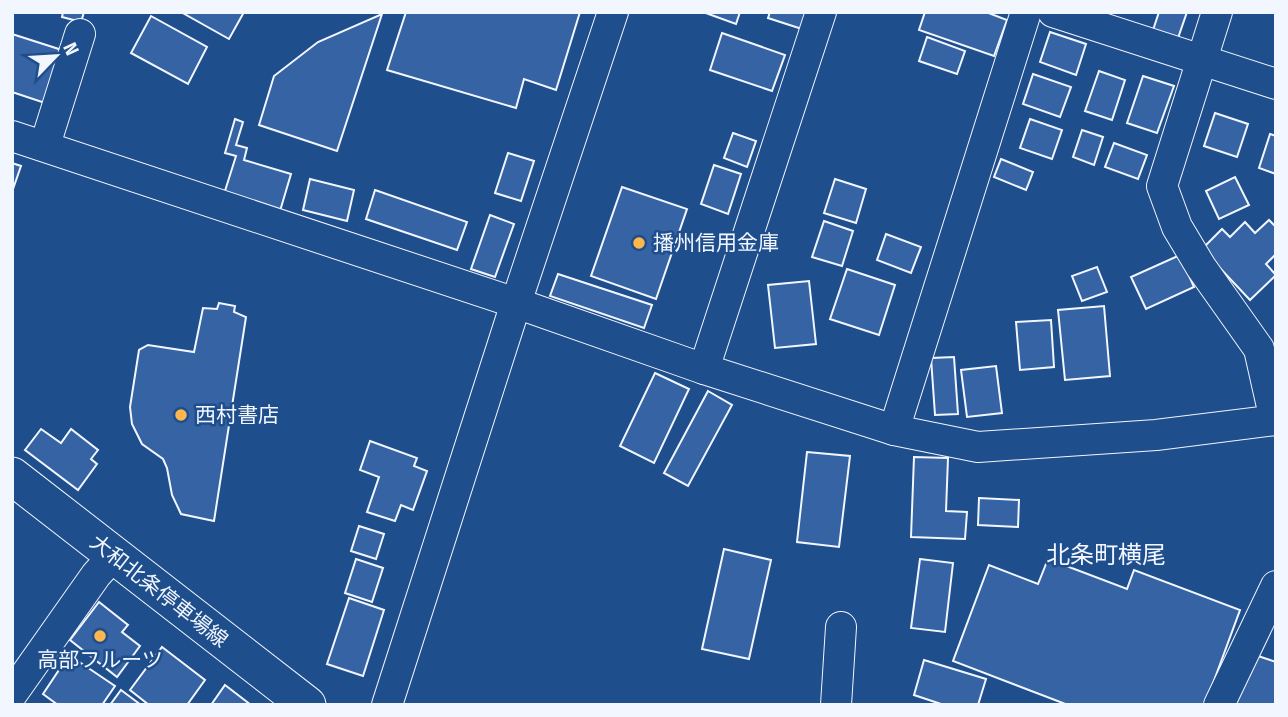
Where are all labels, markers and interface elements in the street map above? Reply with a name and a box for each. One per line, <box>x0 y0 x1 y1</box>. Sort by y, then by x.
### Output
north arrow <box>21 21 91 91</box>
text: N <box>58 39 84 59</box>
place label: 播州信用金庫 <box>653 230 779 256</box>
marker: 播州信用金庫 <box>631 235 647 251</box>
place label: 西村書店 <box>195 402 279 428</box>
marker: 西村書店 <box>173 407 189 423</box>
street label: 大和北条停車場線 <box>85 529 233 653</box>
district label: 北条町横尾 <box>1046 541 1166 569</box>
marker: 高部フルーツ <box>92 628 108 644</box>
place label: 高部フルーツ <box>37 647 163 673</box>

